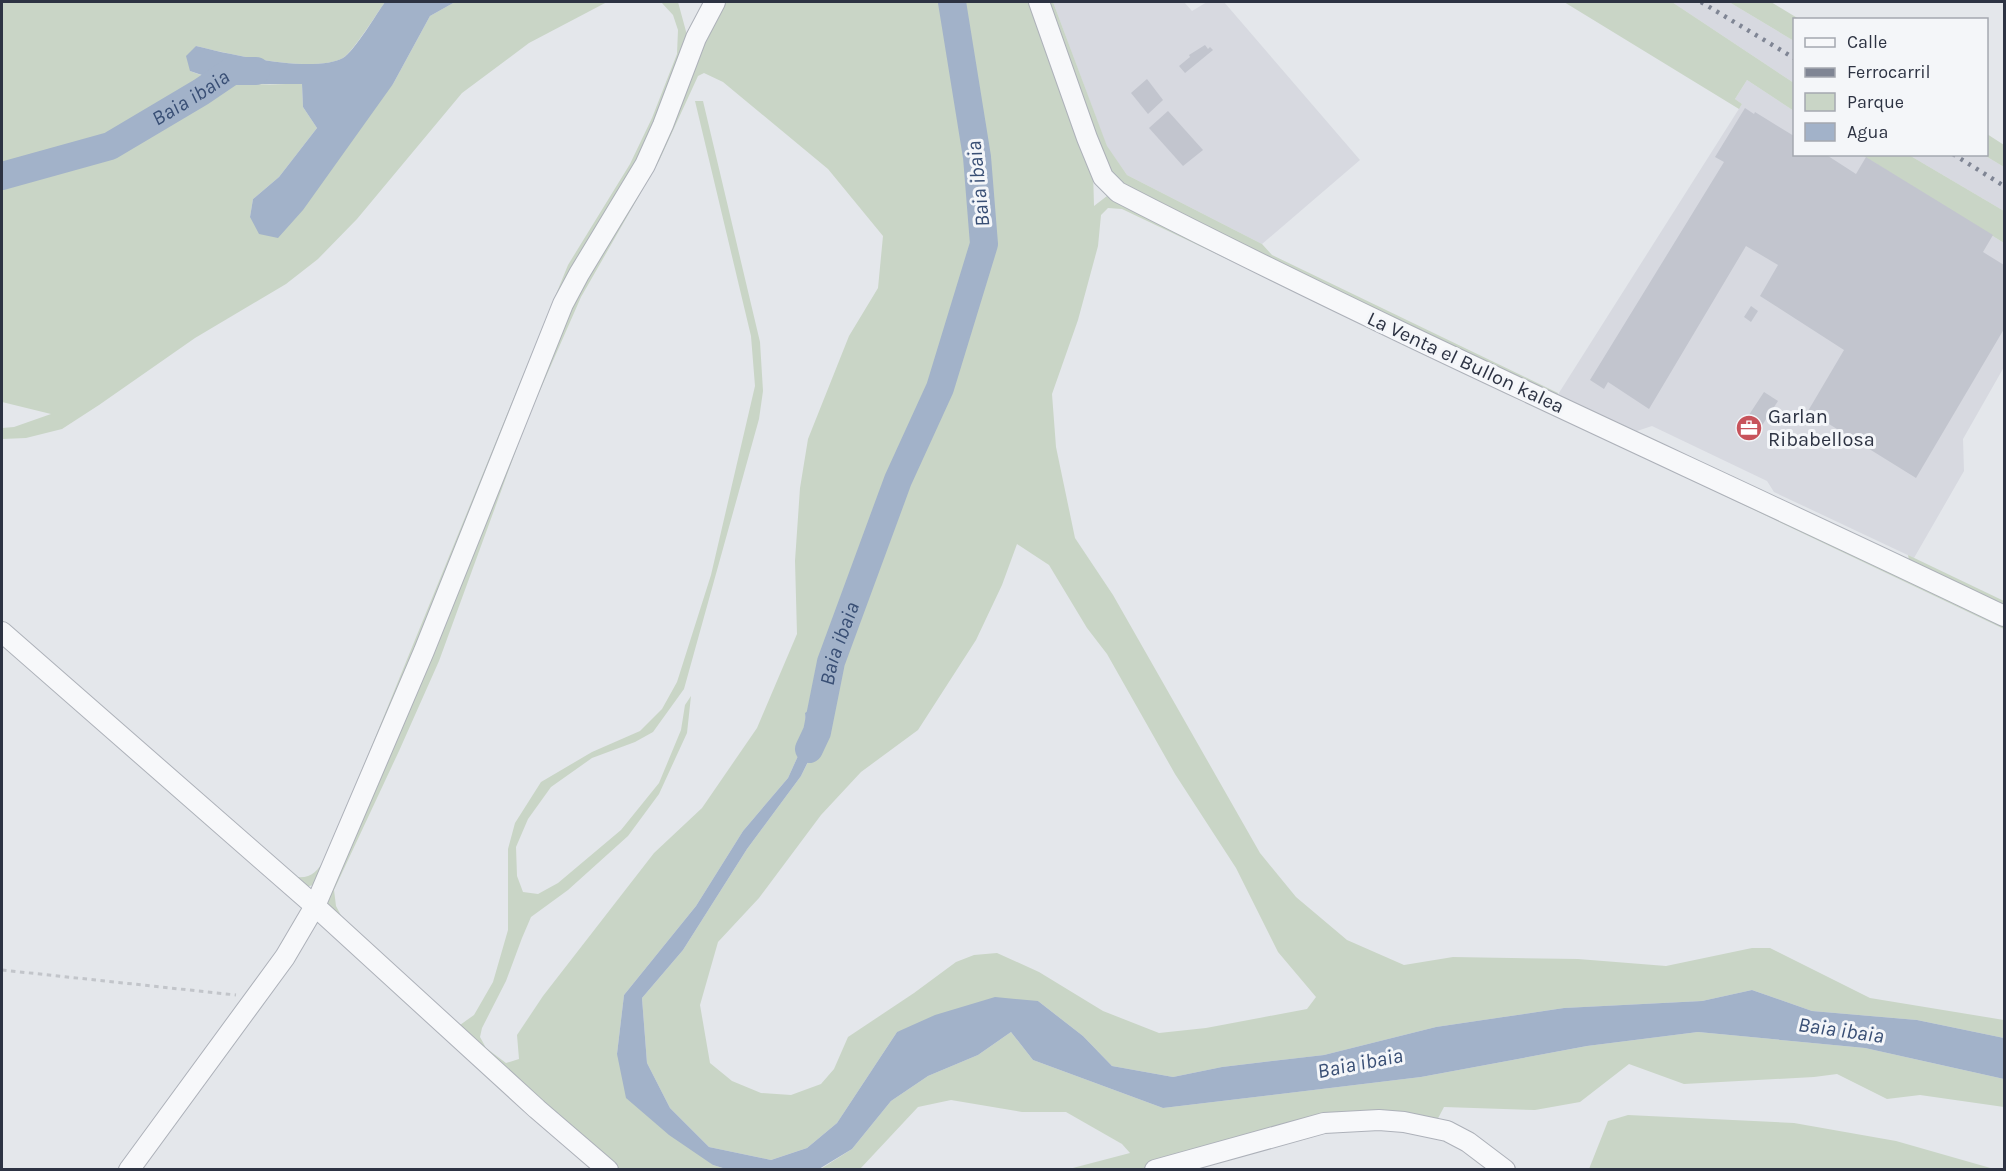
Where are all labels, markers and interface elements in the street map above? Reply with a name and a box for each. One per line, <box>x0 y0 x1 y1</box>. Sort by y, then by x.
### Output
legend <box>1793 18 1988 156</box>
text: Calle <box>1847 31 1887 53</box>
text: Ferrocarril <box>1847 61 1931 83</box>
water label: Baia ibaia <box>147 64 234 131</box>
text: Parque <box>1847 91 1904 113</box>
text: Agua <box>1847 121 1888 143</box>
water label: Baia ibaia <box>962 140 994 228</box>
street label: La Venta el Bullon kalea <box>1364 307 1568 418</box>
place label: Garlan Ribabellosa <box>1768 405 1875 451</box>
office icon: Garlan Ribabellosa <box>1734 413 1764 443</box>
water label: Baia ibaia <box>815 599 864 687</box>
water label: Baia ibaia <box>1796 1012 1886 1048</box>
water label: Baia ibaia <box>1315 1043 1405 1083</box>

